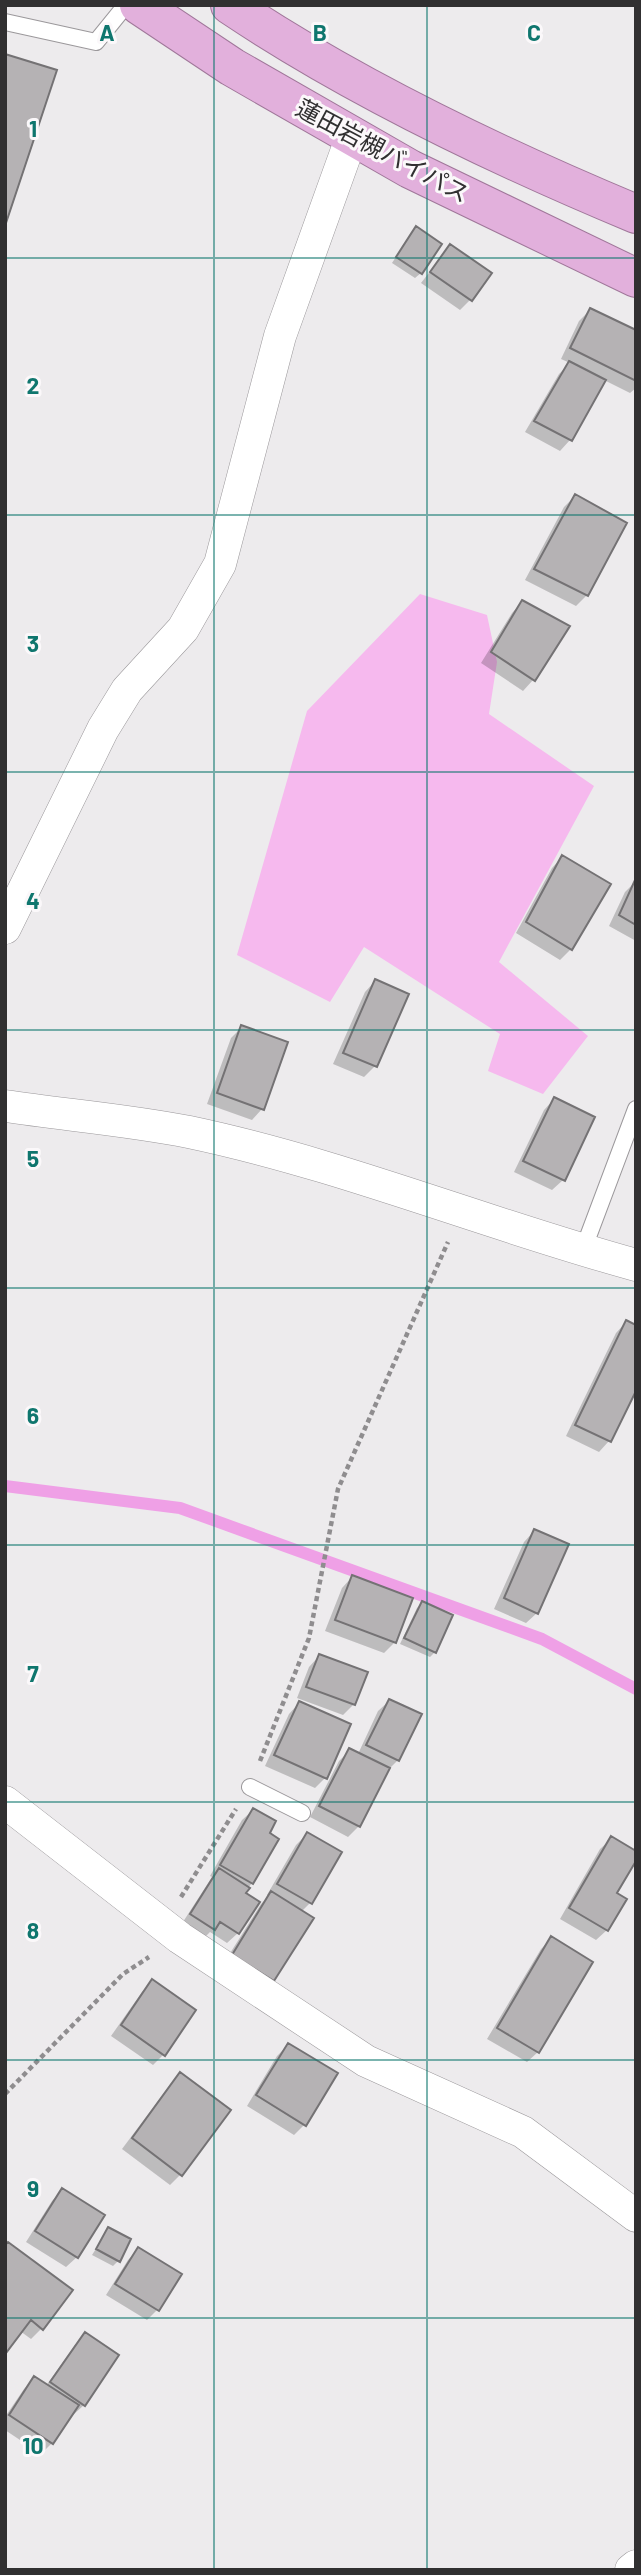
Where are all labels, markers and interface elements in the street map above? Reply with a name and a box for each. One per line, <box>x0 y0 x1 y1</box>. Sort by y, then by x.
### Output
text: A <box>99 18 115 46</box>
text: B <box>313 18 327 46</box>
text: C <box>527 18 541 46</box>
street label: 蓮田岩槻バイパス <box>292 92 474 208</box>
text: 1 <box>29 114 37 142</box>
text: 2 <box>27 371 39 399</box>
text: 3 <box>27 629 39 657</box>
text: 4 <box>26 886 40 914</box>
text: 5 <box>27 1144 39 1172</box>
text: 6 <box>27 1401 39 1429</box>
text: 7 <box>27 1659 39 1687</box>
text: 8 <box>27 1916 39 1944</box>
text: 9 <box>27 2174 39 2202</box>
text: 10 <box>22 2431 44 2459</box>

